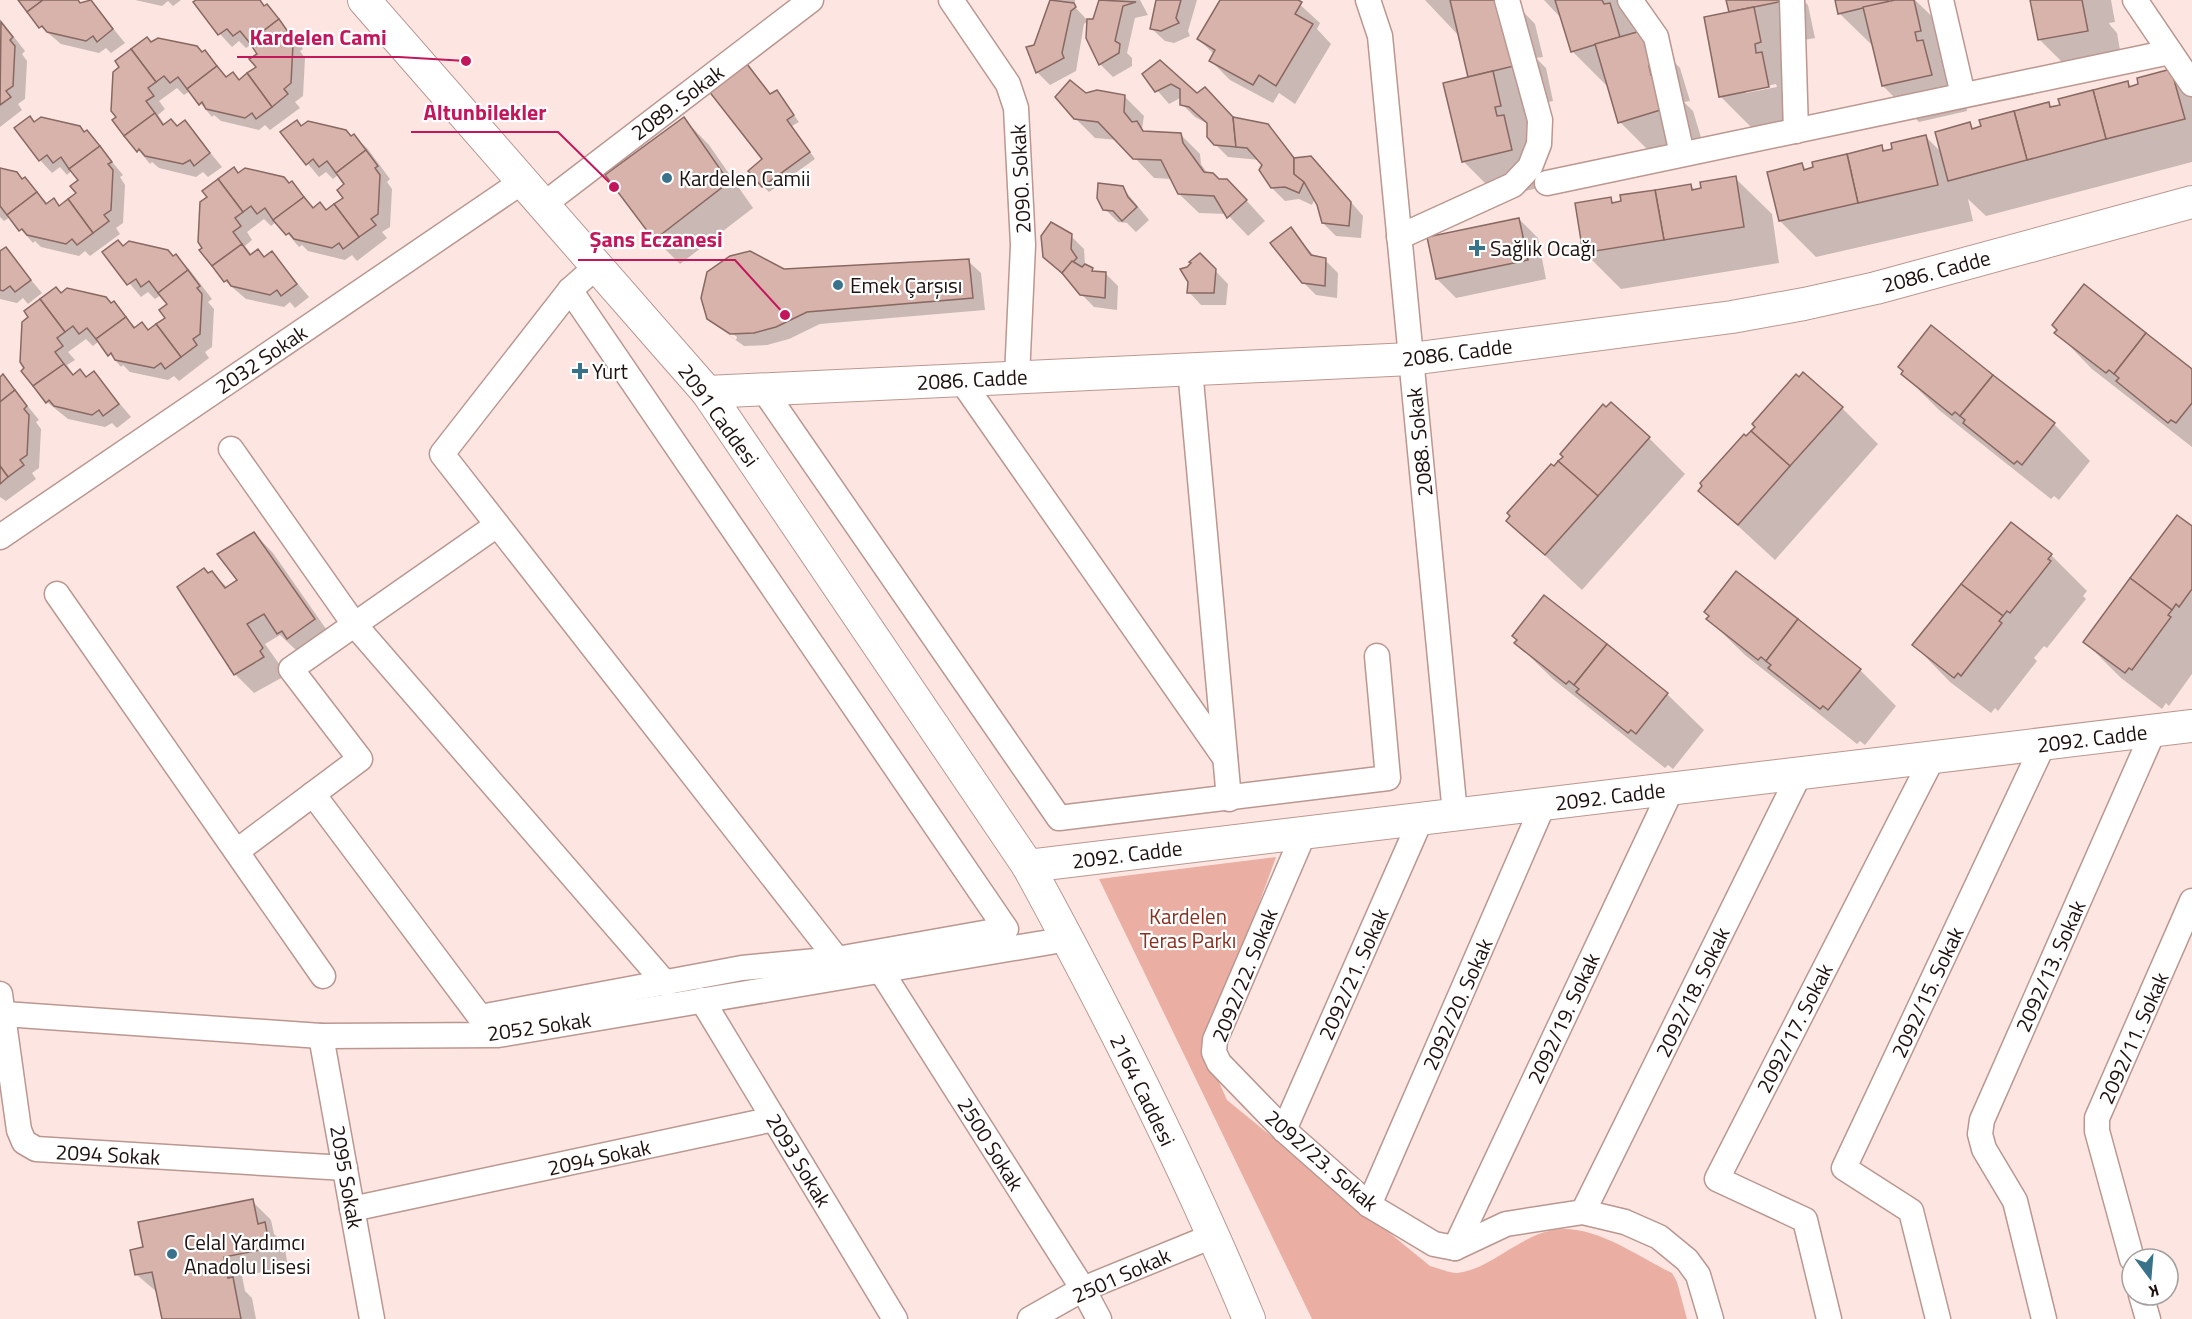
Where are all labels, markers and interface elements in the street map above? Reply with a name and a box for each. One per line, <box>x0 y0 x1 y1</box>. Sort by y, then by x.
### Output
callout: Kardelen Cami <box>237 17 399 57</box>
text: Kardelen Cami <box>249 20 387 54</box>
street label: 2089. Sokak <box>624 56 730 148</box>
callout: Altunbilekler <box>411 92 558 132</box>
text: Altunbilekler <box>423 95 547 129</box>
street label: 2090. Sokak <box>1001 124 1039 234</box>
place label: Kardelen Camii <box>679 162 810 194</box>
marker: Kardelen Camii <box>660 171 674 185</box>
callout: Şans Eczanesi <box>578 220 735 260</box>
text: Şans Eczanesi <box>589 222 723 256</box>
place label: Sağlık Ocağı <box>1490 232 1596 264</box>
marker: Sağlık Ocağı <box>1468 239 1486 257</box>
street label: 2086. Cadde <box>1878 241 1994 301</box>
place label: Emek Çarşısı <box>850 269 962 301</box>
marker: Emek Çarşısı <box>831 278 845 292</box>
street label: 2032 Sokak <box>209 316 313 402</box>
street label: 2086. Cadde <box>1400 329 1514 375</box>
place label: Yurt <box>592 355 628 387</box>
street label: 2091 Caddesi <box>671 357 767 473</box>
street label: 2086. Cadde <box>916 360 1028 398</box>
marker: Yurt <box>573 364 587 378</box>
street label: 2088. Sokak <box>1397 386 1441 498</box>
street label: 2092. Cadde <box>2035 715 2149 761</box>
street label: 2092. Cadde <box>1553 773 1667 819</box>
street label: 2092. Cadde <box>1070 831 1184 877</box>
street label: 2092/13. Sokak <box>2007 895 2093 1037</box>
park label: Kardelen Teras Parkı <box>1140 900 1236 956</box>
street label: 2092/22. Sokak <box>1203 903 1285 1047</box>
street label: 2092/21. Sokak <box>1310 903 1396 1045</box>
street label: 2092/18. Sokak <box>1647 921 1737 1063</box>
street label: 2092/15. Sokak <box>1883 921 1971 1063</box>
street label: 2092/20. Sokak <box>1414 933 1500 1075</box>
street label: 2092/19. Sokak <box>1519 947 1607 1089</box>
street label: 2092/17. Sokak <box>1748 958 1840 1098</box>
street label: 2092/11. Sokak <box>2090 967 2176 1109</box>
street label: 2052 Sokak <box>485 1003 593 1049</box>
street label: 2164 Caddesi <box>1102 1029 1184 1151</box>
street label: 2500 Sokak <box>950 1091 1032 1197</box>
street label: 2092/23. Sokak <box>1258 1102 1386 1218</box>
street label: 2093 Sokak <box>758 1107 840 1213</box>
street label: 2095 Sokak <box>322 1123 372 1231</box>
street label: 2094 Sokak <box>544 1130 654 1184</box>
street label: 2094 Sokak <box>55 1135 161 1173</box>
place label: Celal Yardımcı Anadolu Lisesi <box>184 1226 311 1282</box>
street label: 2501 Sokak <box>1067 1239 1175 1311</box>
marker: Celal Yardımcı Anadolu Lisesi <box>165 1247 179 1261</box>
north arrow <box>2120 1247 2180 1307</box>
text: K <box>2146 1279 2162 1304</box>

